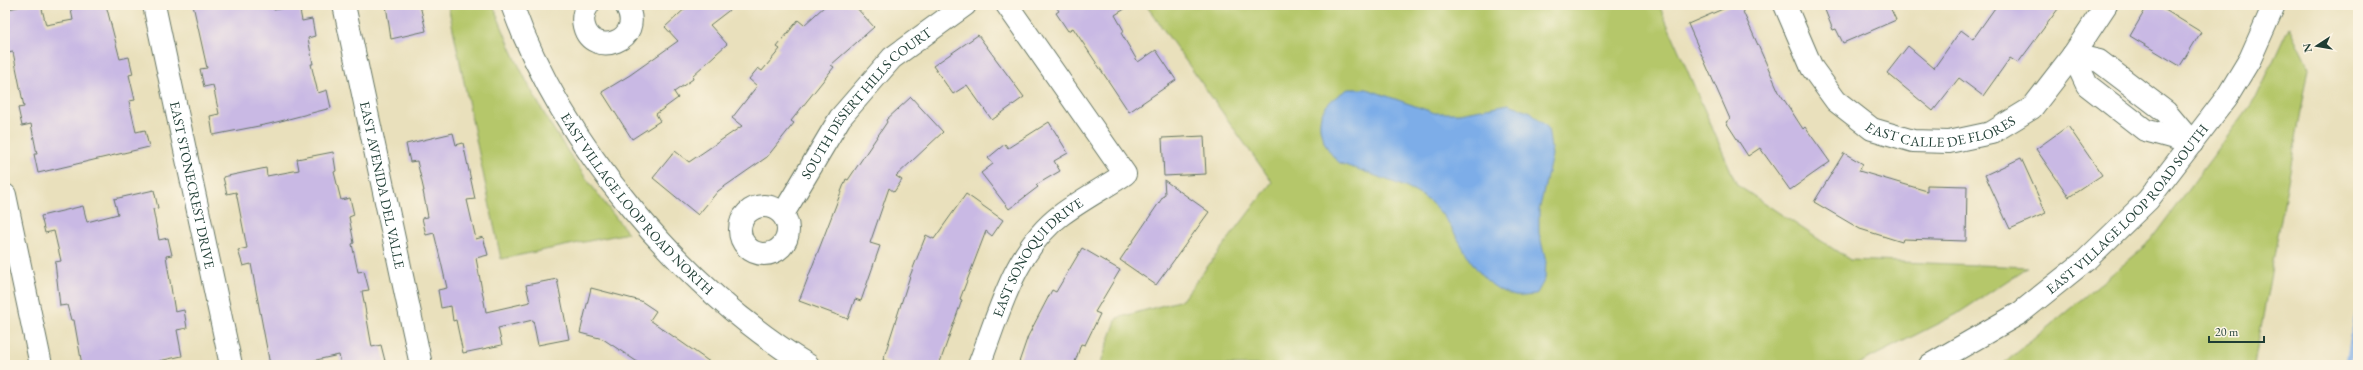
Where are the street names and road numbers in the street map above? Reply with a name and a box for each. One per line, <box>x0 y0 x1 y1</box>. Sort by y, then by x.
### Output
street label: SOUTH DESERT HILLS COURT <box>797 23 936 182</box>
street label: EAST AVENIDA DEL VALLE <box>356 99 409 270</box>
street label: EAST STONECREST DRIVE <box>166 100 219 270</box>
street label: EAST VILLAGE LOOP ROAD NORTH <box>557 109 718 299</box>
street label: EAST CALLE DE FLORES <box>1861 111 2019 151</box>
street label: EAST VILLAGE LOOP ROAD SOUTH <box>2042 120 2212 298</box>
street label: EAST SONOQUI DRIVE <box>988 193 1086 320</box>

